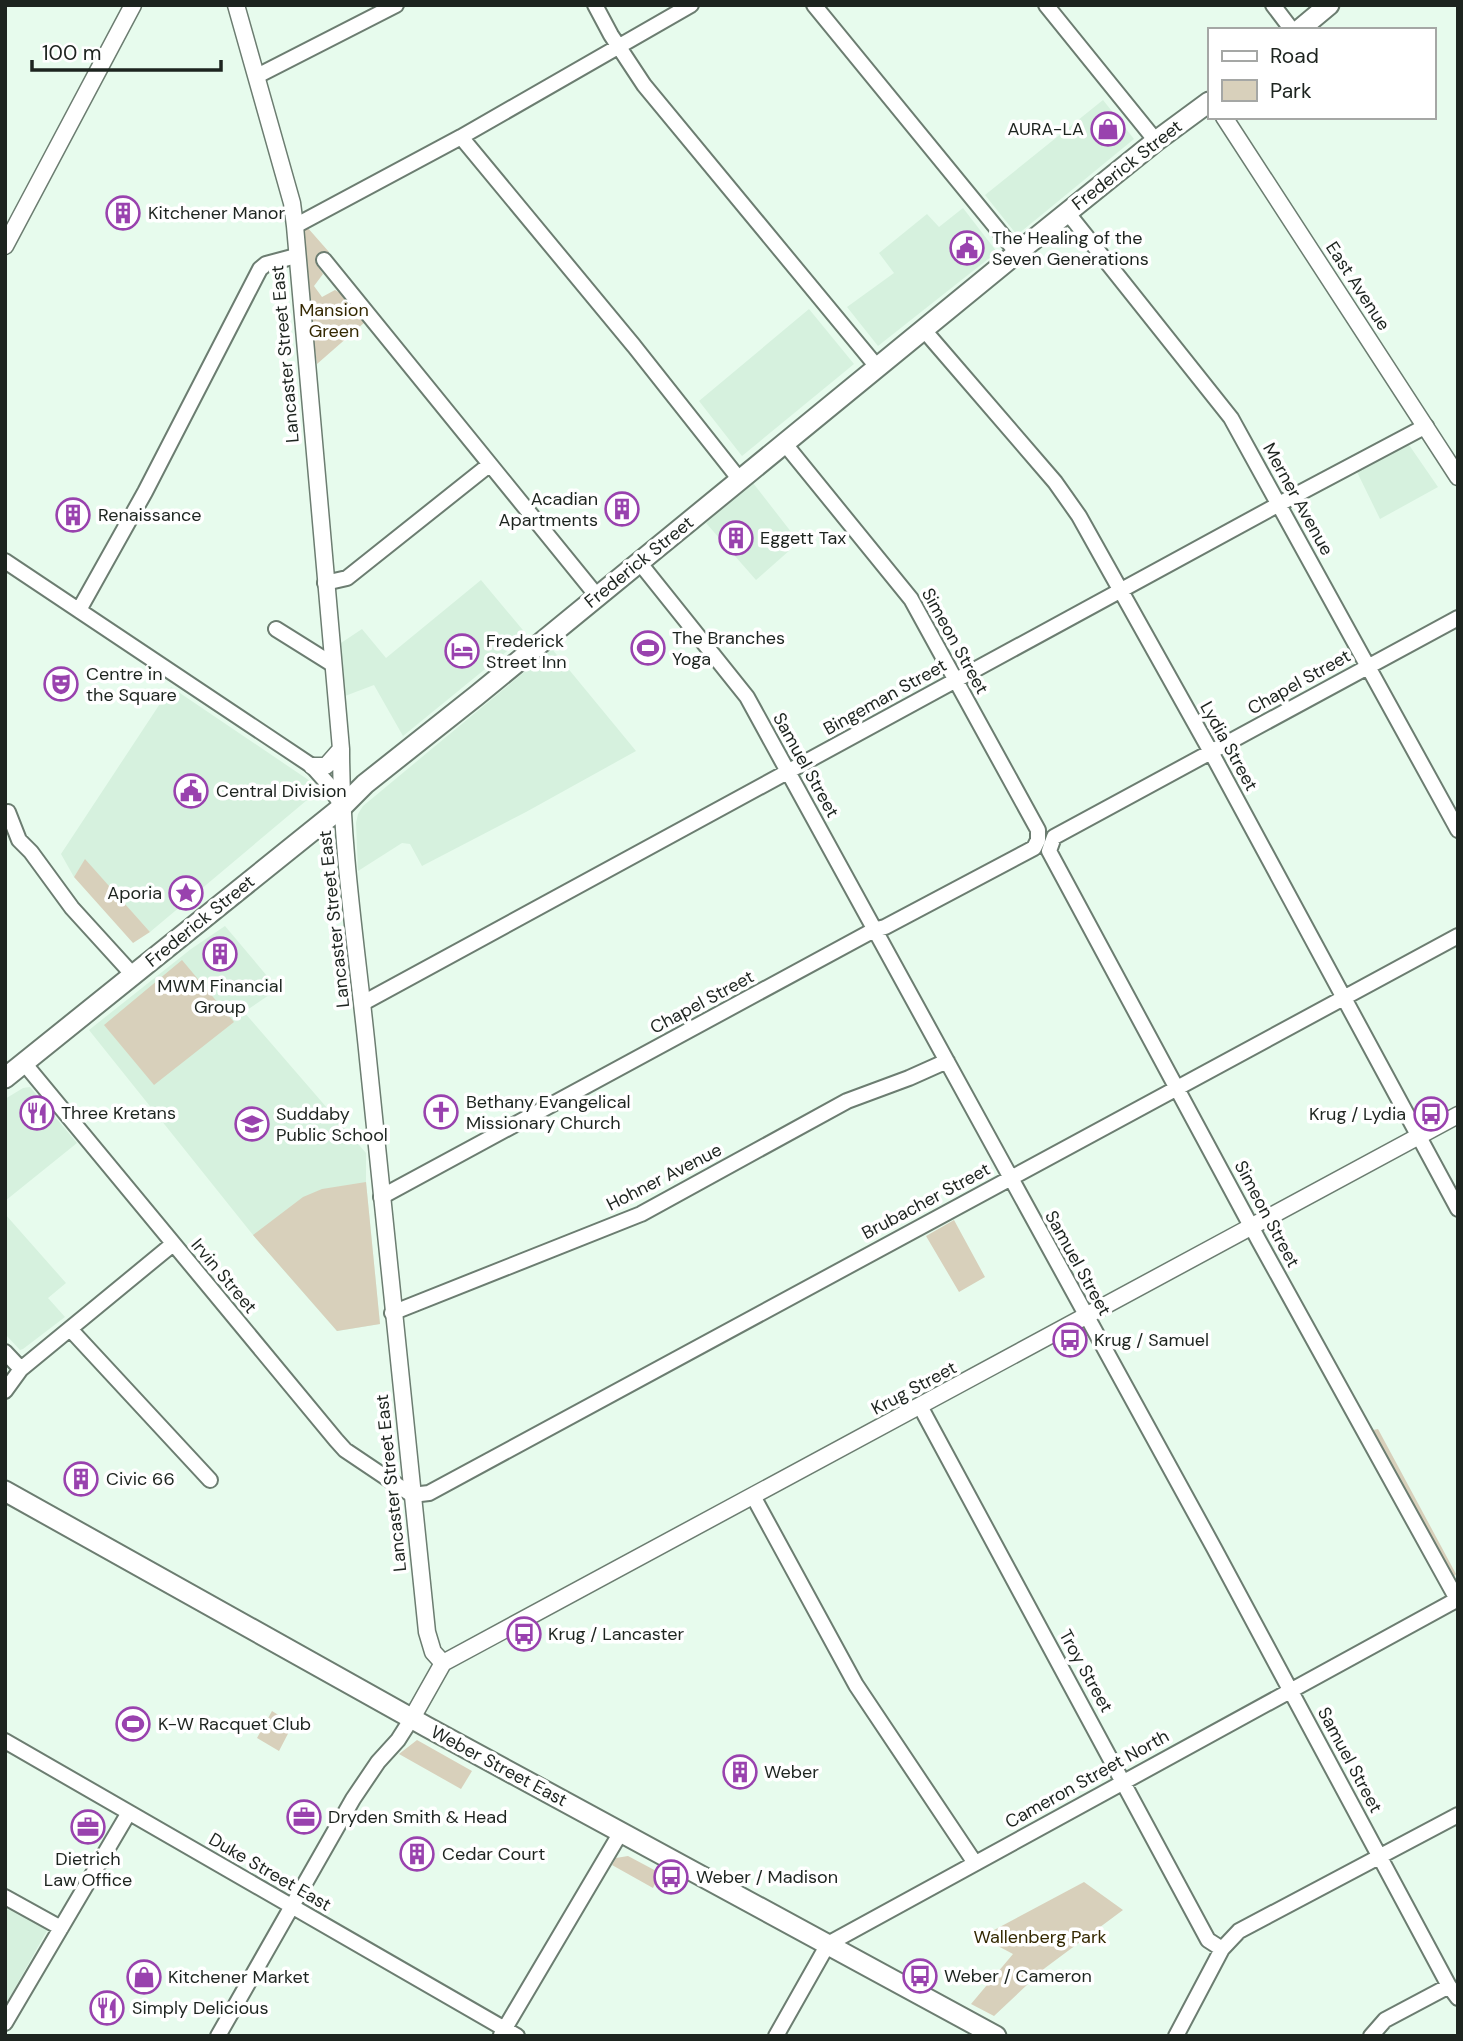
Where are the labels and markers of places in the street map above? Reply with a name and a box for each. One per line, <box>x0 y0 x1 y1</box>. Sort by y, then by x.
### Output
shop icon: AURA-LA <box>1089 110 1127 148</box>
place label: AURA-LA <box>1008 117 1084 141</box>
building icon: Kitchener Manor <box>104 194 142 232</box>
place label: Kitchener Manor <box>148 201 285 225</box>
place label: The Healing of the Seven Generations <box>992 226 1149 271</box>
public building icon: The Healing of the Seven Generations <box>948 229 986 267</box>
place label: Acadian Apartments <box>499 487 598 532</box>
building icon: Acadian Apartments <box>603 490 641 528</box>
building icon: Renaissance <box>54 496 92 534</box>
place label: Renaissance <box>98 503 202 527</box>
building icon: Eggett Tax <box>717 519 755 557</box>
place label: Eggett Tax <box>760 526 846 550</box>
place label: The Branches Yoga <box>672 626 785 671</box>
place label: Frederick Street Inn <box>486 629 567 674</box>
sports icon: The Branches Yoga <box>629 629 667 667</box>
hotel icon: Frederick Street Inn <box>443 632 481 670</box>
place label: Centre in the Square <box>86 662 177 707</box>
theatre icon: Centre in the Square <box>42 665 80 703</box>
public building icon: Central Division <box>172 772 210 810</box>
place label: Central Division <box>216 779 347 803</box>
place icon: Aporia <box>167 874 205 912</box>
place label: Aporia <box>107 881 162 905</box>
building icon: MWM Financial Group <box>201 935 239 973</box>
place label: MWM Financial Group <box>157 974 283 1019</box>
place label: Bethany Evangelical Missionary Church <box>466 1090 631 1135</box>
church icon: Bethany Evangelical Missionary Church <box>422 1093 460 1131</box>
restaurant icon: Three Kretans <box>18 1094 56 1132</box>
bus stop icon: Krug / Lydia <box>1412 1095 1450 1133</box>
place label: Three Kretans <box>61 1101 176 1125</box>
place label: Suddaby Public School <box>276 1102 388 1147</box>
place label: Krug / Lydia <box>1309 1102 1406 1126</box>
school or university icon: Suddaby Public School <box>233 1105 271 1143</box>
bus stop icon: Krug / Samuel <box>1051 1321 1089 1359</box>
place label: Krug / Samuel <box>1094 1328 1209 1352</box>
building icon: Civic 66 <box>62 1460 100 1498</box>
place label: Civic 66 <box>106 1467 175 1491</box>
bus stop icon: Krug / Lancaster <box>505 1615 543 1653</box>
place label: Krug / Lancaster <box>548 1622 685 1646</box>
sports icon: K-W Racquet Club <box>114 1705 152 1743</box>
place label: K-W Racquet Club <box>158 1712 311 1736</box>
building icon: Weber <box>721 1753 759 1791</box>
place label: Weber <box>764 1760 819 1784</box>
office icon: Dryden Smith & Head <box>285 1798 323 1836</box>
place label: Dryden Smith & Head <box>328 1805 507 1829</box>
office icon: Dietrich Law Office <box>69 1808 107 1846</box>
building icon: Cedar Court <box>398 1835 436 1873</box>
place label: Cedar Court <box>442 1842 545 1866</box>
place label: Dietrich Law Office <box>44 1847 132 1892</box>
bus stop icon: Weber / Madison <box>652 1858 690 1896</box>
place label: Weber / Madison <box>696 1865 838 1889</box>
bus stop icon: Weber / Cameron <box>901 1957 939 1995</box>
shop icon: Kitchener Market <box>125 1958 163 1996</box>
place label: Weber / Cameron <box>944 1964 1092 1988</box>
place label: Kitchener Market <box>168 1965 310 1989</box>
restaurant icon: Simply Delicious <box>88 1989 126 2027</box>
place label: Simply Delicious <box>132 1996 268 2020</box>

